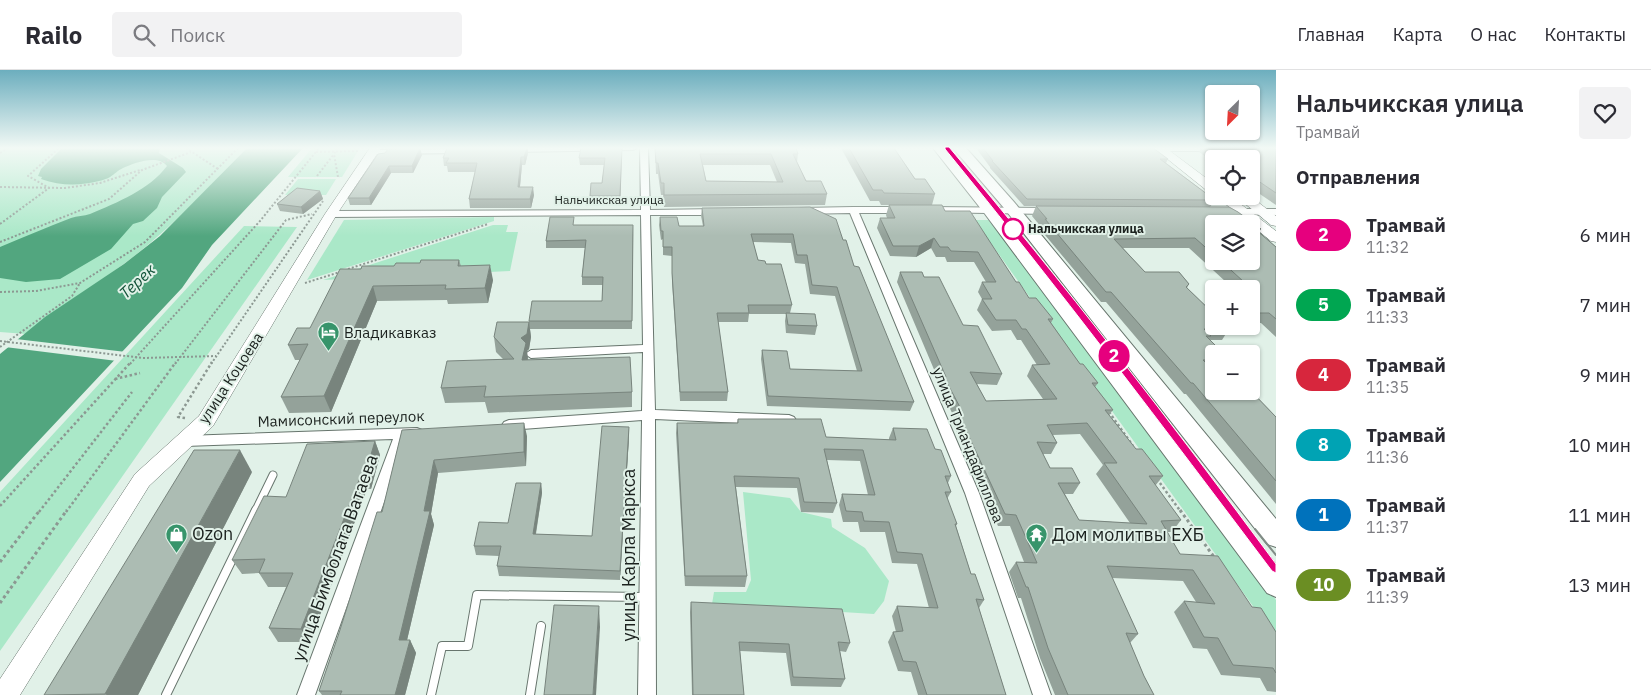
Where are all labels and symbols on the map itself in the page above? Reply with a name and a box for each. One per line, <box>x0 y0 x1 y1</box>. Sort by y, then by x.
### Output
north arrow <box>1205 85 1260 140</box>
street label: Нальчикская улица <box>554 192 664 207</box>
marker: Нальчикская улица <box>1002 218 1024 240</box>
place label: Нальчикская улица <box>1028 221 1144 236</box>
water label: Терек <box>115 259 159 303</box>
hotel icon: Владикавказ <box>316 321 340 352</box>
place label: Владикавказ <box>344 323 436 342</box>
street label: улица Коцоева <box>194 329 267 427</box>
line badge: 2 <box>1098 340 1130 372</box>
street label: улица Триандафиллова <box>929 364 1008 525</box>
street label: Мамисонский переулок <box>257 406 425 431</box>
street label: улица Бимболата Ватаева <box>286 451 383 665</box>
street label: улица Карла Маркса <box>617 468 640 641</box>
shop icon: Ozon <box>164 522 188 553</box>
place label: Ozon <box>192 522 233 545</box>
temple icon: Дом молитвы ЕХБ <box>1024 523 1048 554</box>
place label: Дом молитвы ЕХБ <box>1052 523 1204 546</box>

